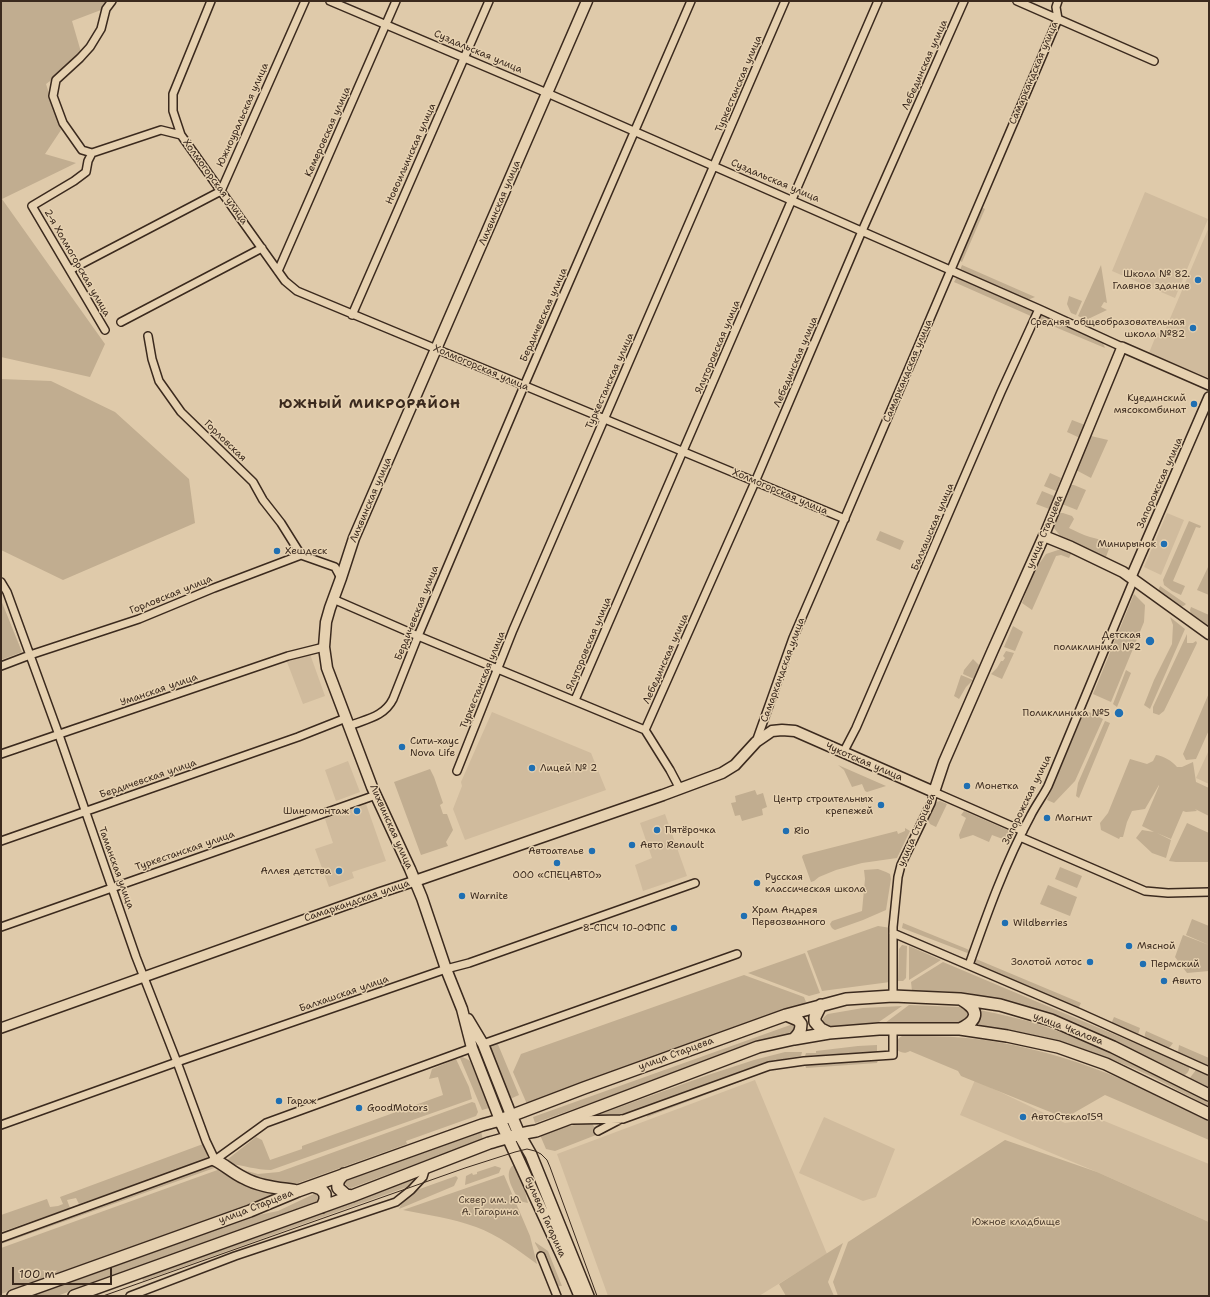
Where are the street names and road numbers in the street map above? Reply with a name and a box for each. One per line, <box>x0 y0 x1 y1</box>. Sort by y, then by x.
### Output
street label: Лебединская улица <box>900 18 950 112</box>
street label: Самаркандская улица <box>1007 20 1061 126</box>
street label: Суздальская улица <box>432 28 524 76</box>
street label: Туркестанская улица <box>713 34 765 134</box>
street label: Южноуральская улица <box>215 61 271 169</box>
street label: Кемеровская улица <box>303 85 353 179</box>
street label: Новоильинская улица <box>383 102 439 206</box>
street label: Холмогорская улица <box>180 137 250 227</box>
street label: Суздальская улица <box>729 157 821 205</box>
street label: Лихвинская улица <box>477 159 523 247</box>
street label: 2-я Холмогорская улица <box>41 207 113 319</box>
street label: Бердичевская улица <box>518 266 570 364</box>
street label: Ялуторовская улица <box>693 299 743 395</box>
street label: Лебединская улица <box>771 315 821 409</box>
street label: Самаркандская улица <box>881 318 935 424</box>
street label: Туркестанская улица <box>583 331 637 431</box>
street label: Холмогорская улица <box>432 342 530 394</box>
street label: Горловская <box>201 418 249 464</box>
street label: Запорожская улица <box>1135 436 1185 530</box>
street label: Лихвинская улица <box>348 456 394 544</box>
street label: Холмогорская улица <box>731 466 829 518</box>
street label: Балхашская улица <box>909 481 957 573</box>
street label: улица Старцева <box>1024 493 1066 571</box>
street label: Бердичевская улица <box>392 564 442 662</box>
street label: Горловская улица <box>128 573 214 617</box>
street label: Ялуторовская улица <box>564 596 614 692</box>
street label: Лебединская улица <box>641 612 691 706</box>
street label: Самаркандская улица <box>758 616 808 724</box>
street label: Туркестанская улица <box>458 629 508 731</box>
street label: Уманская улица <box>119 671 199 709</box>
street label: Чукотская улица <box>824 740 904 784</box>
street label: Запорожская улица <box>1000 753 1054 847</box>
street label: Бердичевская улица <box>98 757 198 801</box>
street label: Лихвинская улица <box>367 783 415 871</box>
street label: улица Старцева <box>895 791 939 869</box>
street label: Таманская улица <box>96 825 136 911</box>
street label: Туркестанская улица <box>134 828 236 874</box>
street label: Самаркандская улица <box>303 877 411 925</box>
street label: Балхашская улица <box>298 973 390 1015</box>
street label: улица Чкалова <box>1031 1010 1105 1048</box>
street label: улица Старцева <box>637 1035 715 1073</box>
street label: бульвар Гагарина <box>522 1175 568 1259</box>
street label: улица Старцева <box>217 1187 295 1227</box>

